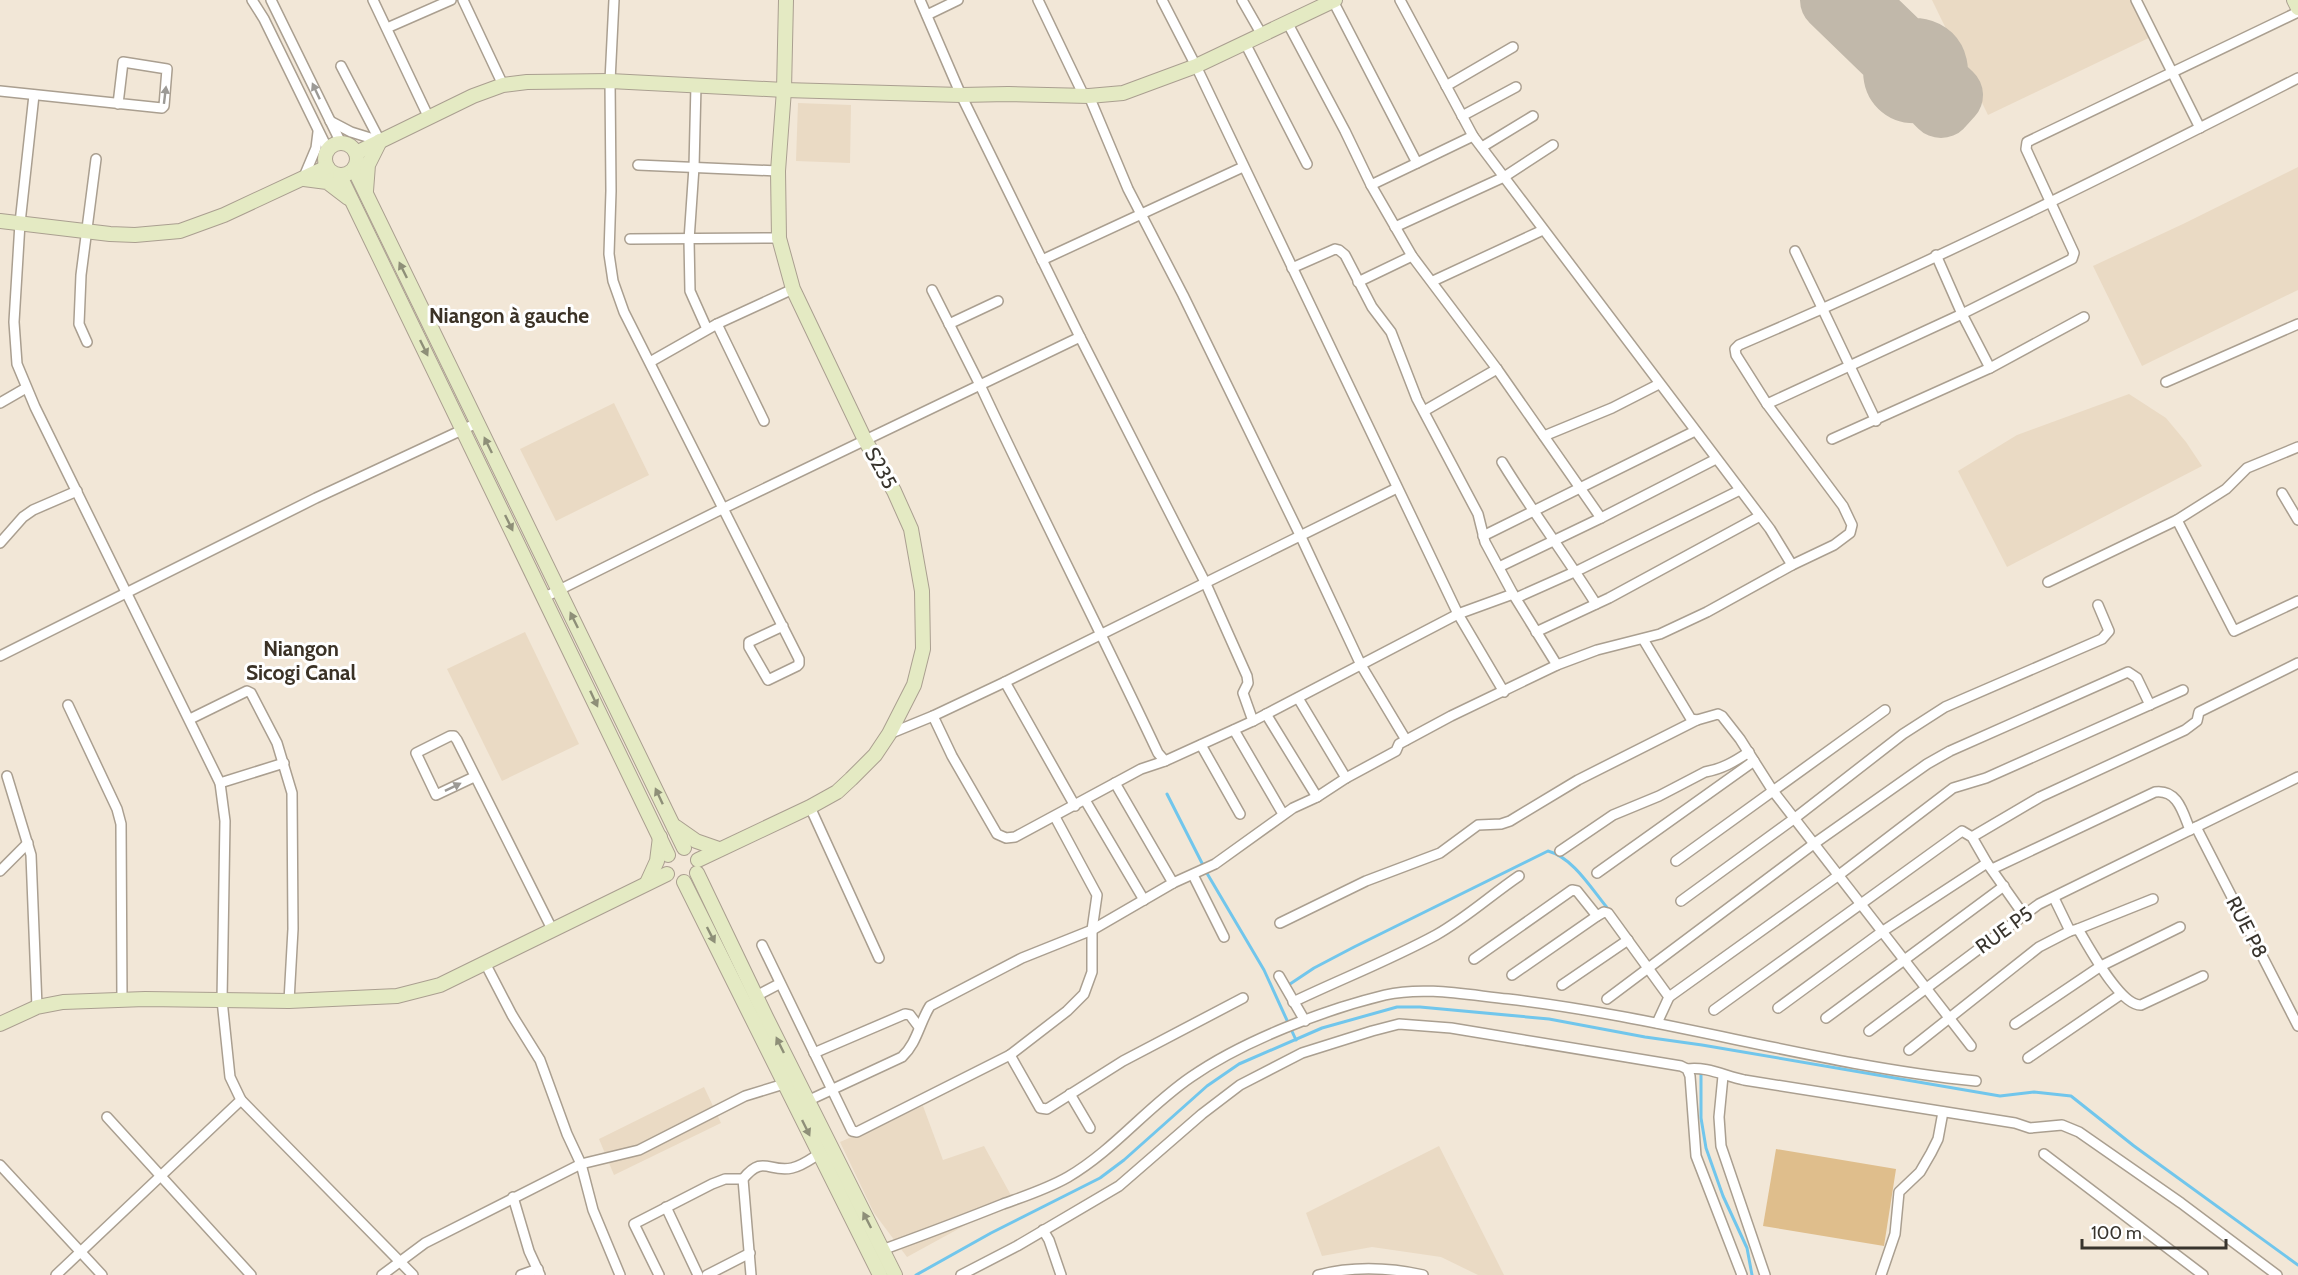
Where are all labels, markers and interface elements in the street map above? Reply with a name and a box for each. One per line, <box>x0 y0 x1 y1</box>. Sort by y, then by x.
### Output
one-way arrow <box>311 82 320 99</box>
one-way arrow <box>160 85 170 104</box>
one-way arrow <box>398 261 407 278</box>
district label: Niangon à gauche <box>429 303 589 328</box>
one-way arrow <box>419 340 428 357</box>
one-way arrow <box>483 437 492 454</box>
street label: S235 <box>860 443 902 493</box>
one-way arrow <box>505 515 514 532</box>
one-way arrow <box>569 612 578 629</box>
district label: Niangon Sicogi Canal <box>246 636 357 685</box>
one-way arrow <box>589 691 598 708</box>
one-way arrow <box>445 783 462 792</box>
one-way arrow <box>654 787 663 804</box>
street label: RUE P8 <box>2221 892 2273 962</box>
street label: RUE P5 <box>1971 901 2037 959</box>
one-way arrow <box>706 926 716 943</box>
one-way arrow <box>775 1037 784 1054</box>
one-way arrow <box>802 1120 811 1137</box>
one-way arrow <box>862 1211 872 1228</box>
scale bar <box>2082 1212 2226 1250</box>
text: 100 m <box>2091 1222 2142 1244</box>

